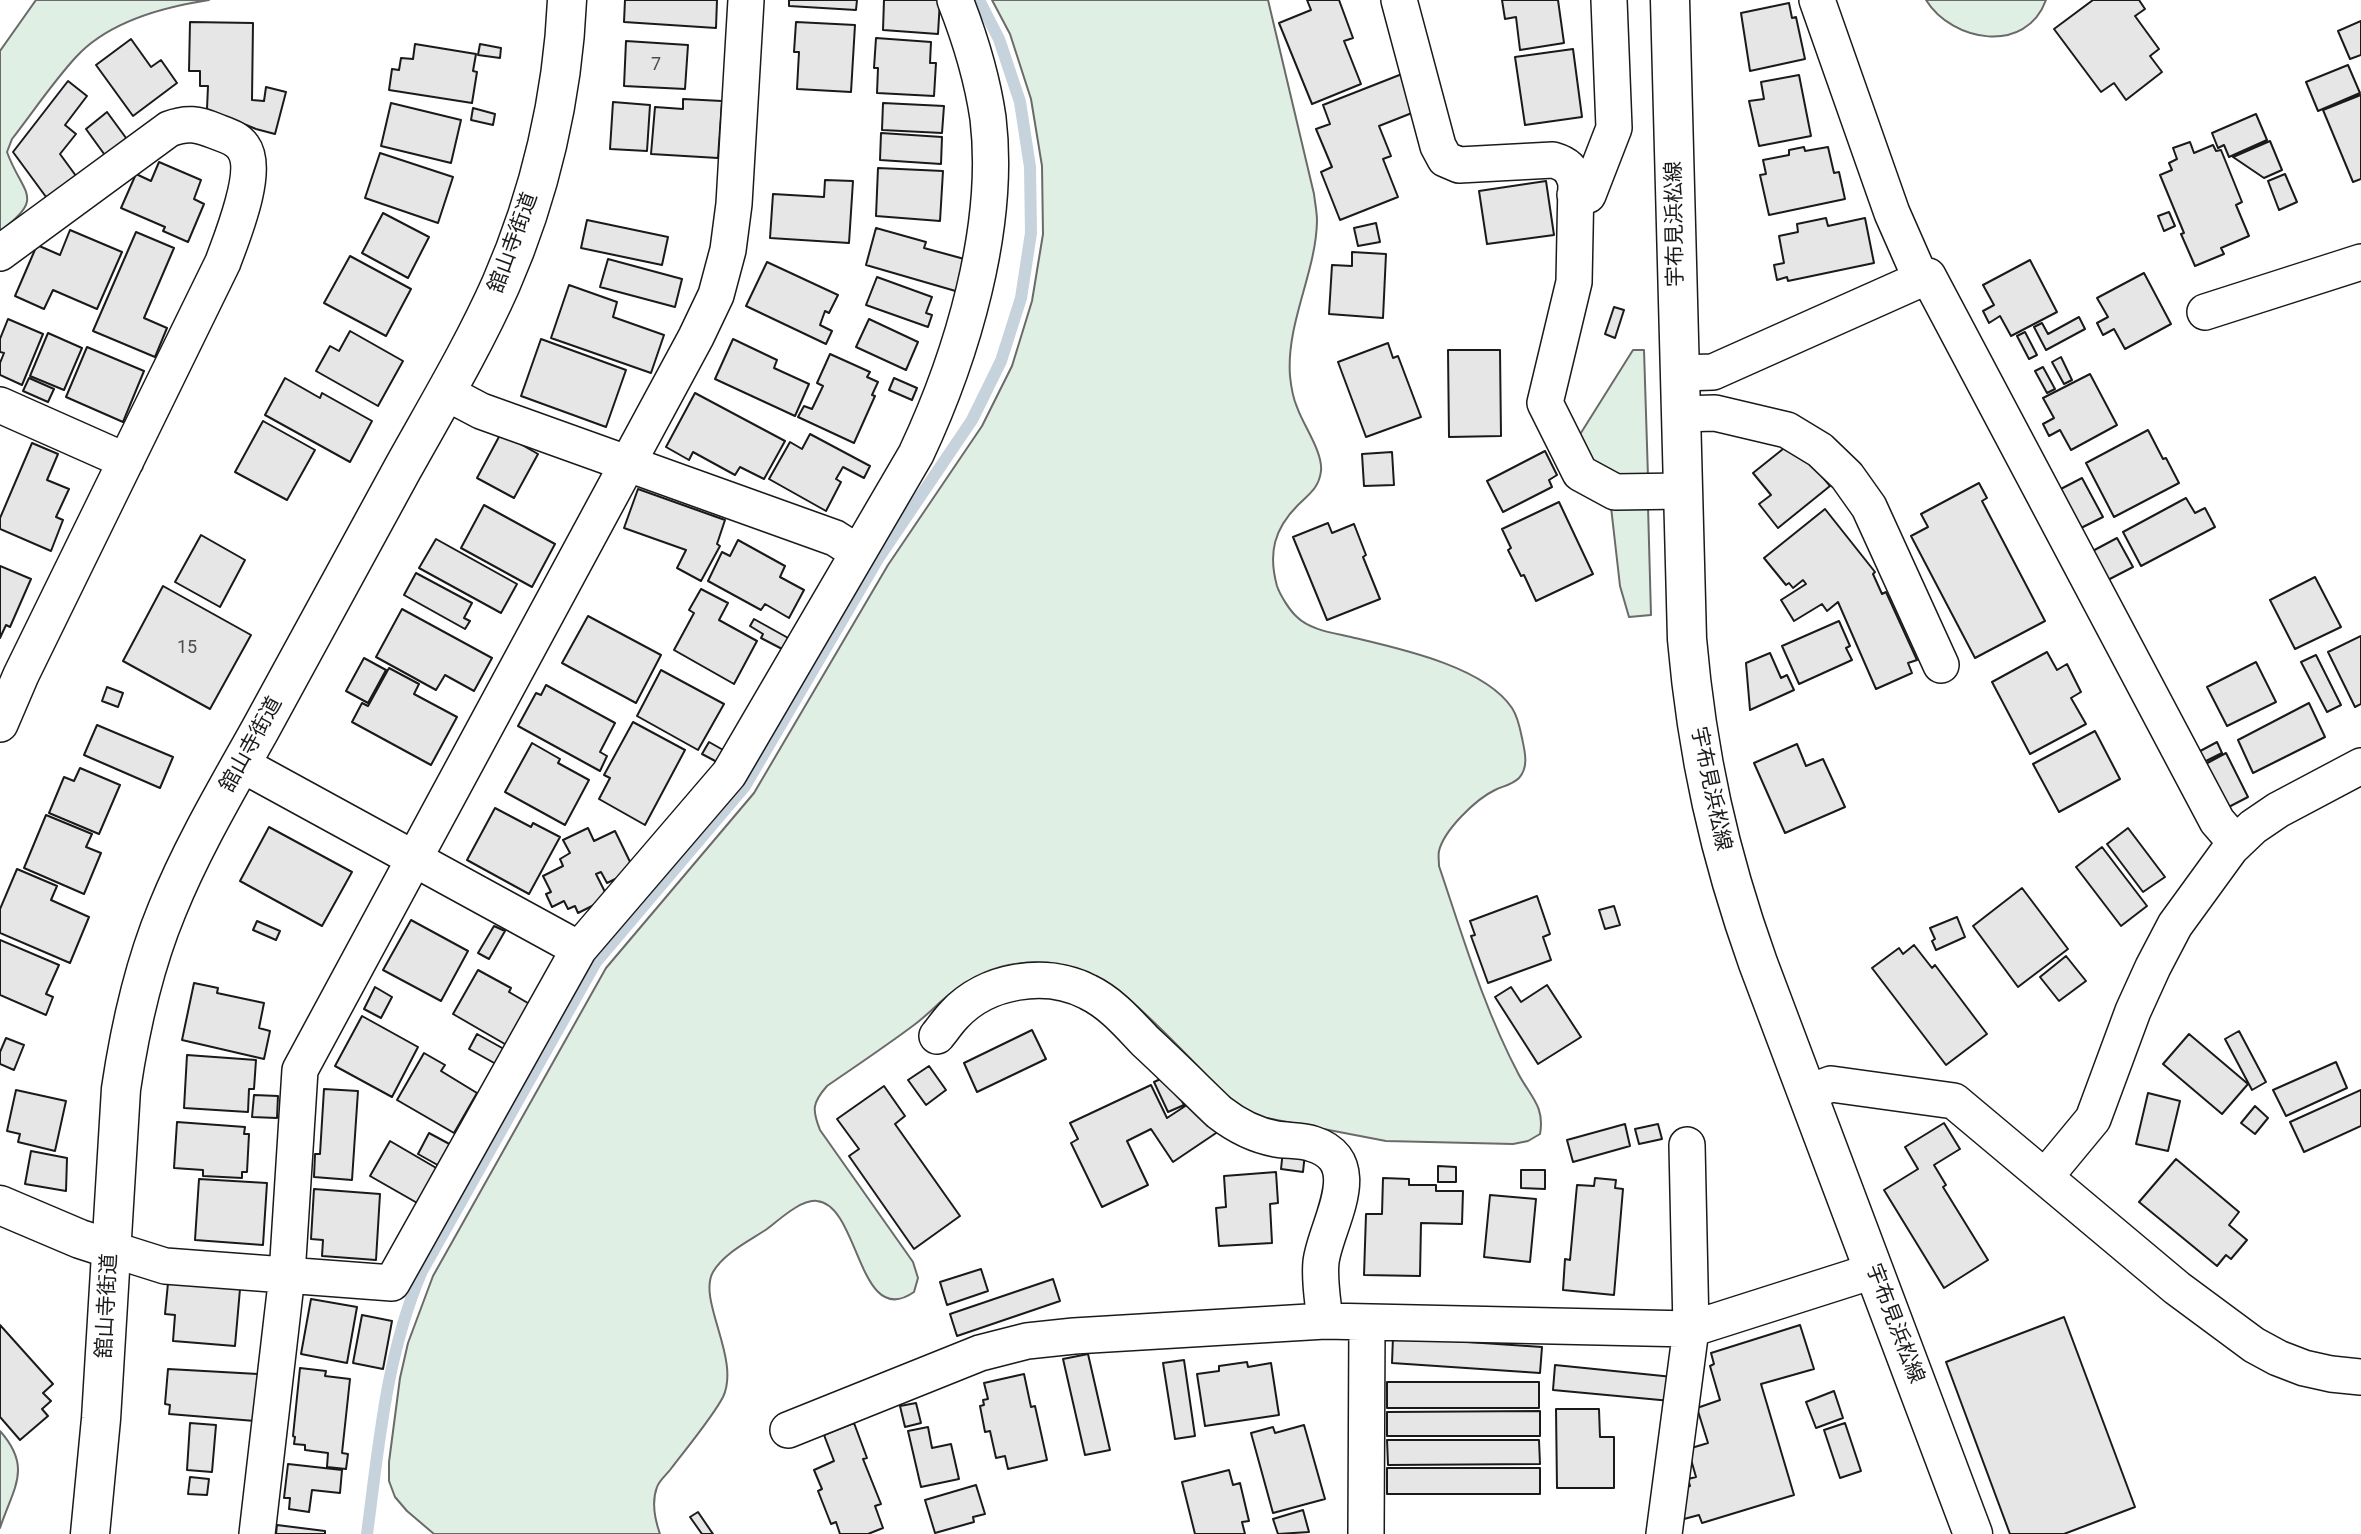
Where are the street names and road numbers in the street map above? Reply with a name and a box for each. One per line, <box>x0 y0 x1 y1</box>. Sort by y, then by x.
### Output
street label: 宇布見浜松線 <box>1662 161 1690 287</box>
street label: 舘山寺街道 <box>484 189 544 297</box>
street label: 舘山寺街道 <box>216 693 288 797</box>
street label: 宇布見浜松線 <box>1685 725 1735 853</box>
street label: 舘山寺街道 <box>93 1253 123 1359</box>
street label: 宇布見浜松線 <box>1860 1261 1928 1387</box>

